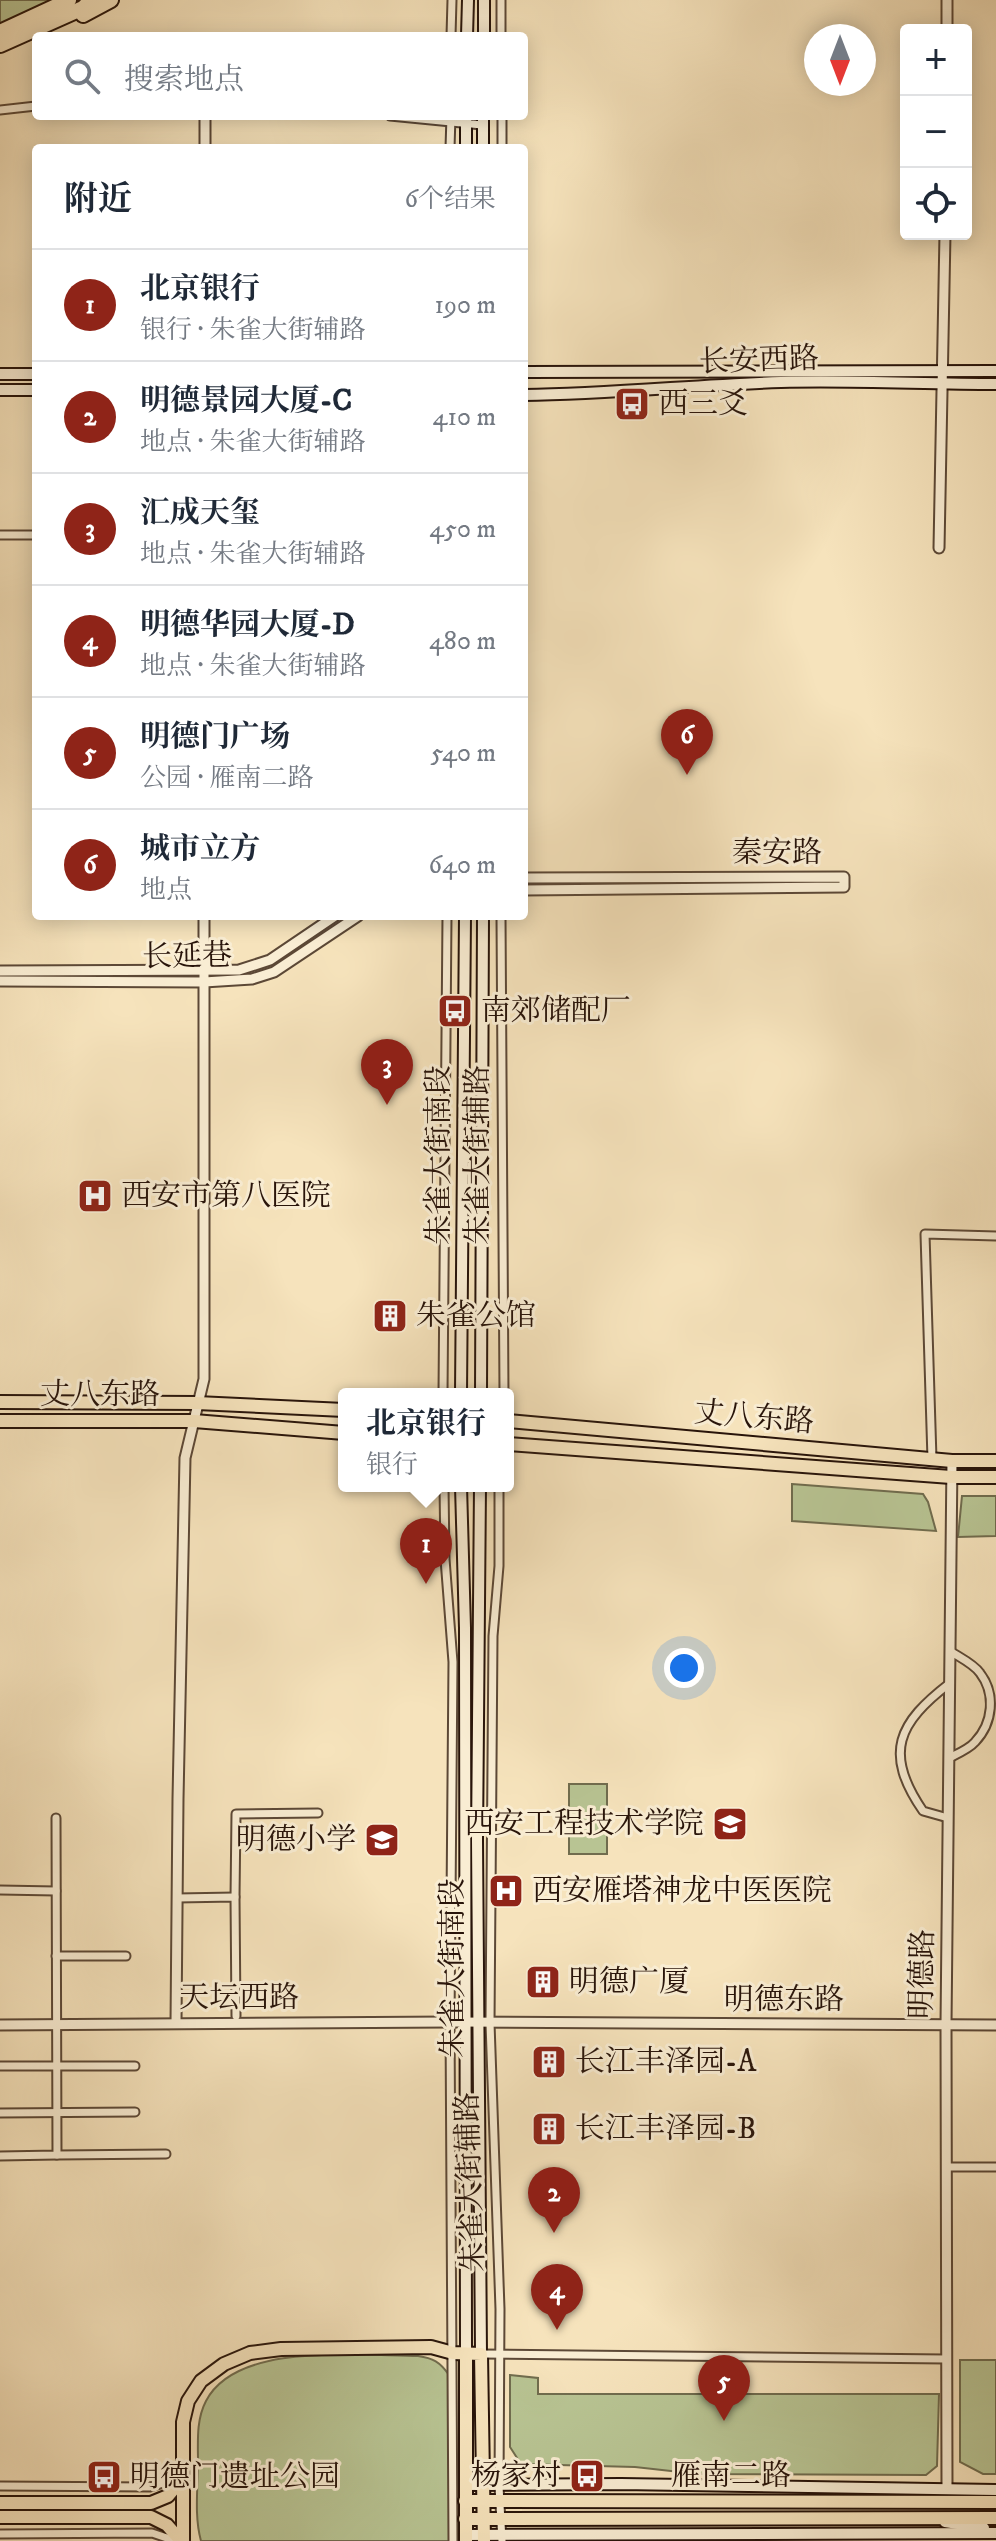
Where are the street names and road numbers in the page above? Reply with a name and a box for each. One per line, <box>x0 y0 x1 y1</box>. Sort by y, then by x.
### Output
street label: 长安西路 <box>698 340 820 382</box>
street label: 秦安路 <box>732 835 822 872</box>
street label: 长延巷 <box>142 938 232 976</box>
street label: 朱雀大街南段 <box>421 1065 458 1245</box>
street label: 朱雀大街辅路 <box>460 1065 497 1245</box>
street label: 丈八东路 <box>40 1377 160 1414</box>
street label: 丈八东路 <box>693 1394 815 1442</box>
street label: 朱雀大街南段 <box>435 1878 472 2058</box>
street label: 明德路 <box>904 1929 942 2019</box>
street label: 天坛西路 <box>179 1980 299 2017</box>
street label: 明德东路 <box>724 1982 844 2019</box>
street label: 朱雀大街辅路 <box>449 2091 493 2273</box>
street label: 雁南二路 <box>671 2458 791 2495</box>

